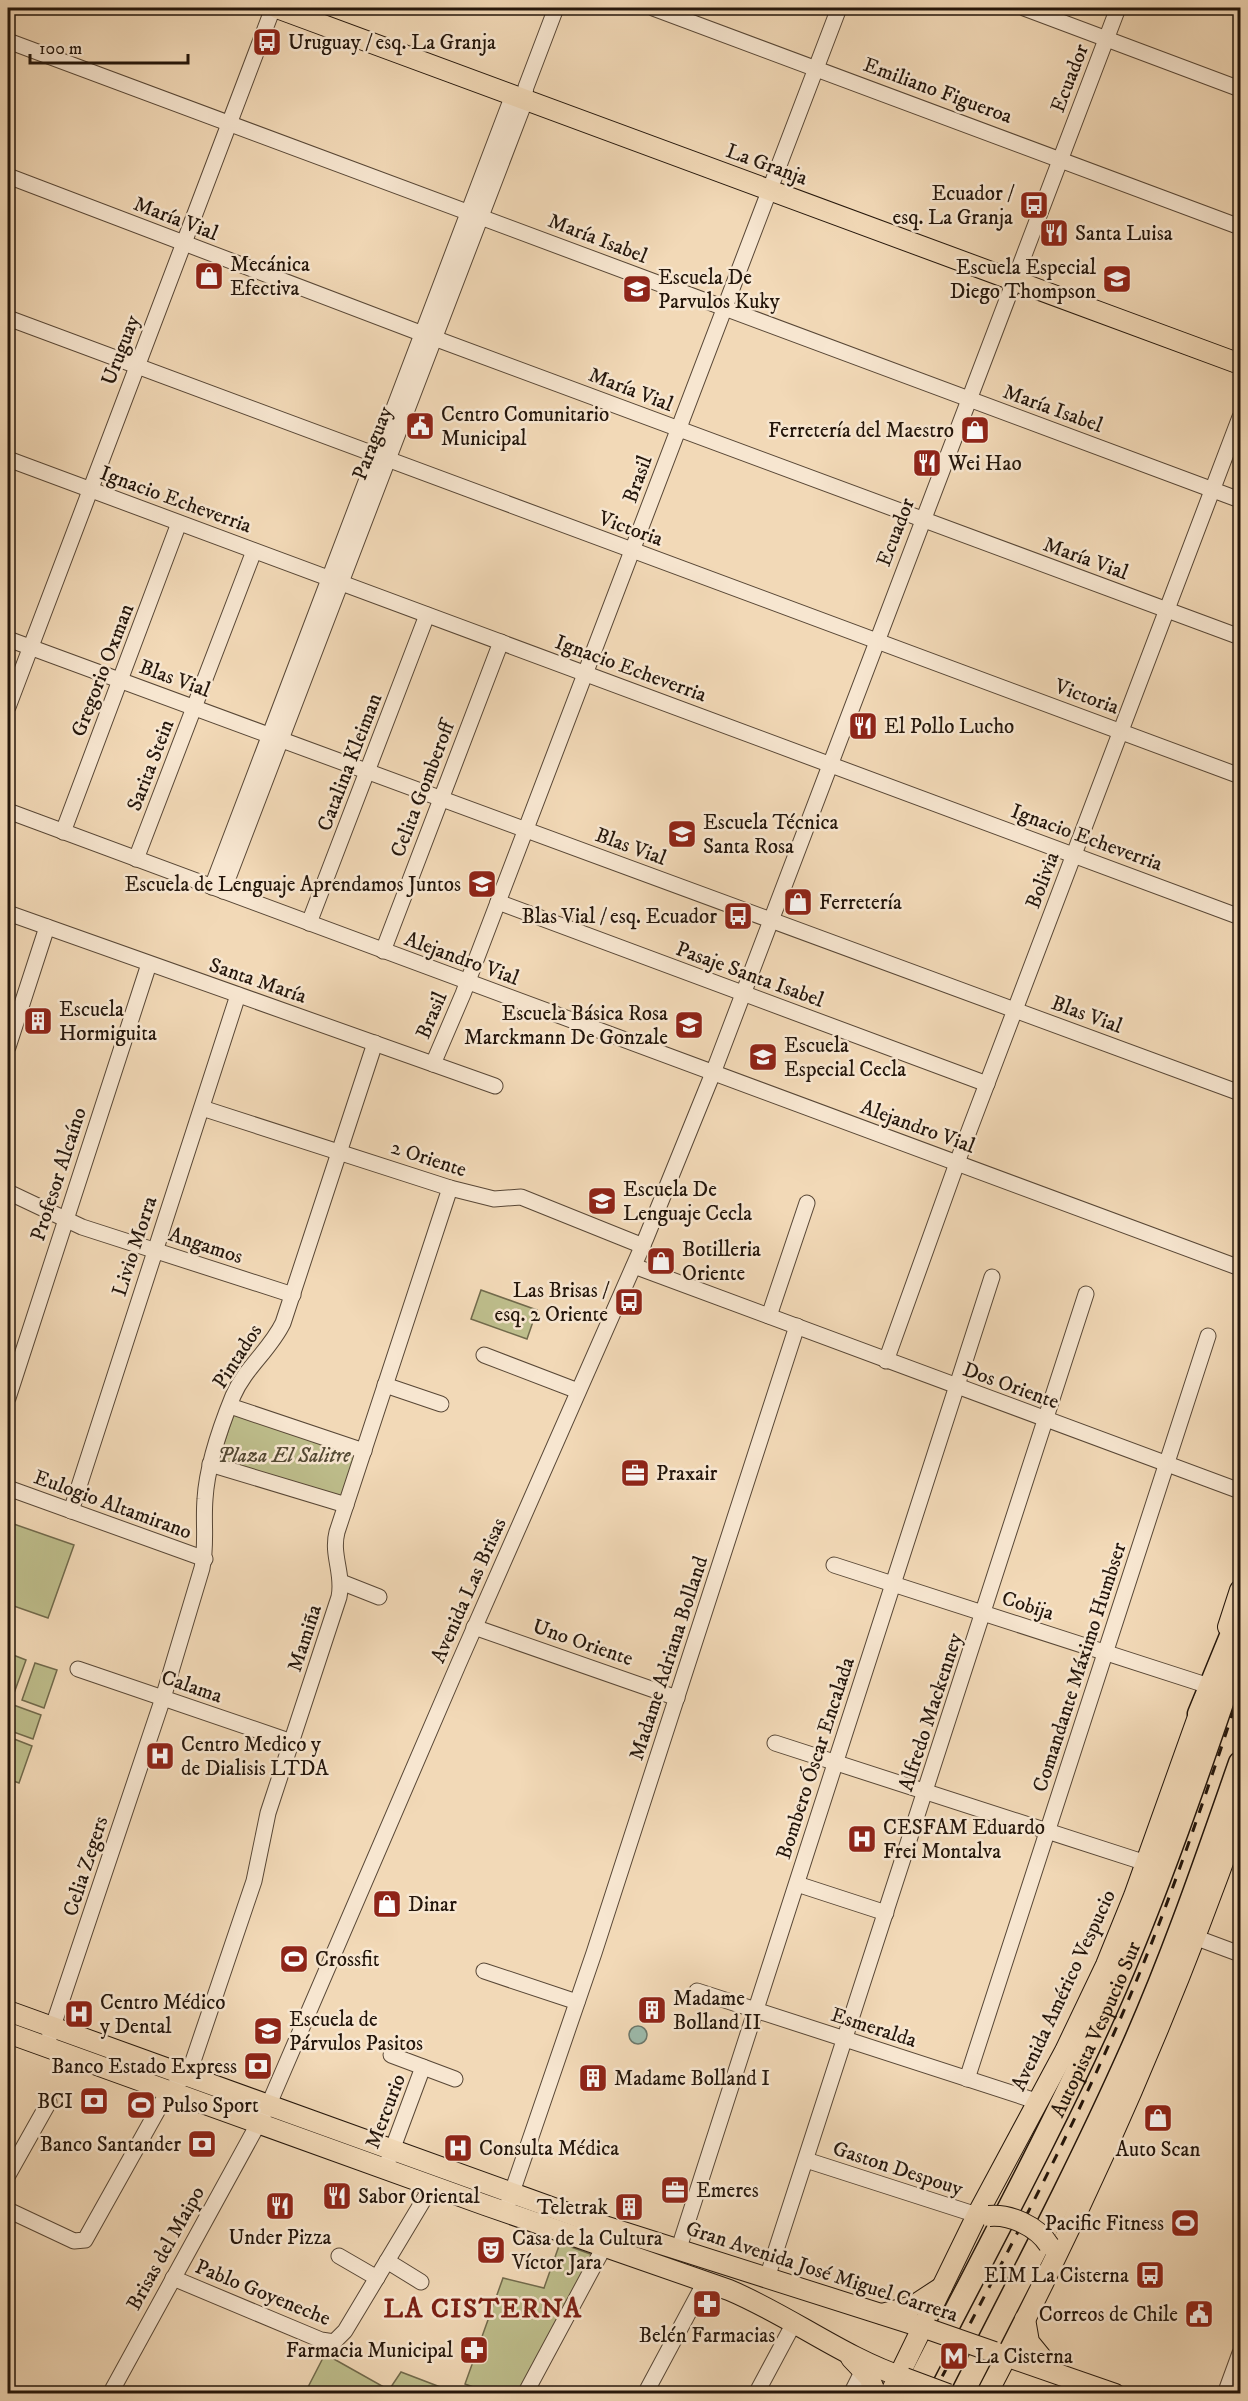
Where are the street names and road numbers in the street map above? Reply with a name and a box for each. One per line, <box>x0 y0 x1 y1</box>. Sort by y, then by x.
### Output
street label: Ecuador <box>1045 40 1095 116</box>
street label: Emiliano Figueroa <box>860 52 1016 130</box>
street label: La Granja <box>722 138 811 192</box>
street label: María Vial <box>130 191 222 247</box>
street label: María Isabel <box>544 208 652 270</box>
street label: Uruguay <box>96 311 146 389</box>
street label: María Vial <box>585 362 677 418</box>
street label: María Isabel <box>999 379 1107 439</box>
street label: Paraguay <box>347 402 399 484</box>
street label: Brasil <box>617 451 659 507</box>
street label: Ignacio Echeverria <box>96 460 255 539</box>
street label: Ecuador <box>871 494 921 570</box>
street label: Victoria <box>594 505 666 553</box>
street label: María Vial <box>1040 532 1132 587</box>
street label: Gregorio Oxman <box>66 600 140 741</box>
street label: Ignacio Echeverria <box>551 629 710 708</box>
street label: Blas Vial <box>136 654 214 704</box>
street label: Victoria <box>1050 673 1122 721</box>
street label: Catalina Kleiman <box>312 690 388 835</box>
street label: Celita Gomberoff <box>385 715 462 861</box>
street label: Sarita Stein <box>122 716 180 815</box>
street label: Ignacio Echeverria <box>1007 798 1166 877</box>
street label: Blas Vial <box>592 822 670 872</box>
street label: Bolivia <box>1020 848 1066 912</box>
street label: Alejandro Vial <box>401 926 523 992</box>
street label: Pasaje Santa Isabel <box>672 936 828 1014</box>
street label: Santa María <box>206 952 310 1010</box>
street label: Brasil <box>410 987 454 1043</box>
street label: Blas Vial <box>1048 990 1126 1040</box>
street label: Alejandro Vial <box>857 1094 979 1160</box>
street label: Profesor Alcaíno <box>25 1104 93 1244</box>
street label: 2 Oriente <box>388 1135 470 1183</box>
street label: Livio Morra <box>107 1193 163 1300</box>
street label: Angamos <box>165 1222 246 1270</box>
street label: Pintados <box>207 1319 268 1394</box>
street label: Dos Oriente <box>959 1357 1063 1415</box>
street label: Eulogio Altamirano <box>30 1464 195 1546</box>
street label: Avenida Las Brisas <box>425 1514 513 1667</box>
street label: Comandante Máximo Humbser <box>1027 1539 1133 1795</box>
street label: Madame Adriana Bolland <box>624 1552 714 1764</box>
street label: Cobija <box>998 1585 1057 1627</box>
street label: Mamiña <box>282 1601 328 1675</box>
street label: Uno Oriente <box>529 1614 637 1672</box>
street label: Alfredo Mackenney <box>893 1629 969 1795</box>
street label: Bombero Óscar Encalada <box>769 1653 861 1863</box>
street label: Calama <box>158 1664 226 1709</box>
street label: Celia Zegers <box>58 1813 114 1920</box>
street label: Avenida Américo Vespucio <box>1006 1886 1122 2095</box>
street label: Autopista Vespucio Sur <box>1045 1938 1147 2122</box>
street label: Esmeralda <box>827 2002 920 2054</box>
street label: Mercurio <box>360 2070 412 2152</box>
street label: Gaston Despouy <box>829 2136 967 2203</box>
street label: Brisas del Maipo <box>121 2182 211 2315</box>
street label: Gran Avenida José Miguel Carrera <box>682 2216 961 2328</box>
street label: Pablo Goyeneche <box>191 2254 334 2332</box>

